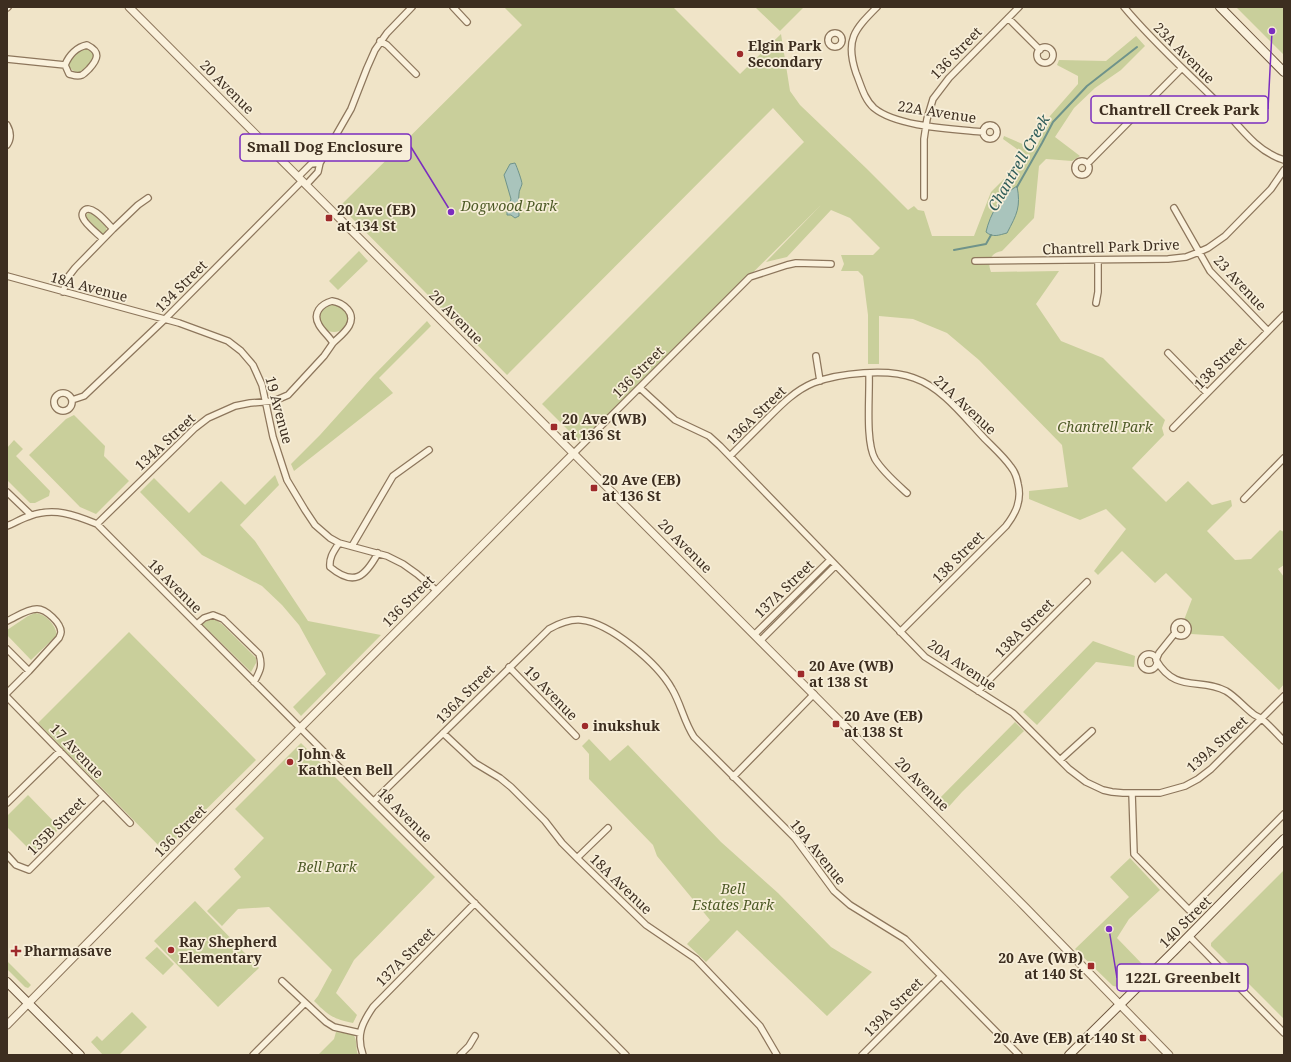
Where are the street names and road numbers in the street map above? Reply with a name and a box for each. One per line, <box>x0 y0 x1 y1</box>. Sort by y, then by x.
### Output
street label: 23A Avenue <box>1150 18 1219 87</box>
street label: 136 Street <box>926 22 986 83</box>
street label: 20 Avenue <box>196 55 259 118</box>
street label: 22A Avenue <box>896 96 978 127</box>
street label: Chantrell Park Drive <box>1042 235 1180 258</box>
street label: 23 Avenue <box>1210 251 1271 314</box>
street label: 134 Street <box>151 255 211 316</box>
street label: 18A Avenue <box>48 267 130 306</box>
street label: 20 Avenue <box>425 285 488 348</box>
street label: 138 Street <box>1190 332 1250 393</box>
street label: 136 Street <box>608 341 668 402</box>
street label: 21A Avenue <box>930 371 1001 439</box>
street label: 19 Avenue <box>261 374 298 446</box>
street label: 136A Street <box>722 381 790 448</box>
street label: 134A Street <box>130 409 199 475</box>
street label: 20 Avenue <box>654 514 717 577</box>
street label: 138 Street <box>928 526 988 587</box>
street label: 18 Avenue <box>144 554 207 617</box>
street label: 137A Street <box>750 555 818 622</box>
street label: 136 Street <box>378 570 438 631</box>
street label: 138A Street <box>990 594 1057 661</box>
street label: 20A Avenue <box>924 635 1000 695</box>
street label: 136A Street <box>431 660 498 727</box>
street label: 19 Avenue <box>520 661 582 724</box>
street label: 139A Street <box>1182 711 1251 776</box>
street label: 17 Avenue <box>46 719 108 782</box>
street label: 20 Avenue <box>891 752 954 815</box>
street label: 18 Avenue <box>374 783 437 846</box>
street label: 135B Street <box>22 792 89 859</box>
street label: 136 Street <box>150 800 210 861</box>
street label: 19A Avenue <box>786 815 851 888</box>
street label: 18A Avenue <box>586 849 656 918</box>
street label: 140 Street <box>1155 891 1215 952</box>
street label: 137A Street <box>371 923 438 990</box>
street label: 139A Street <box>859 973 926 1040</box>

